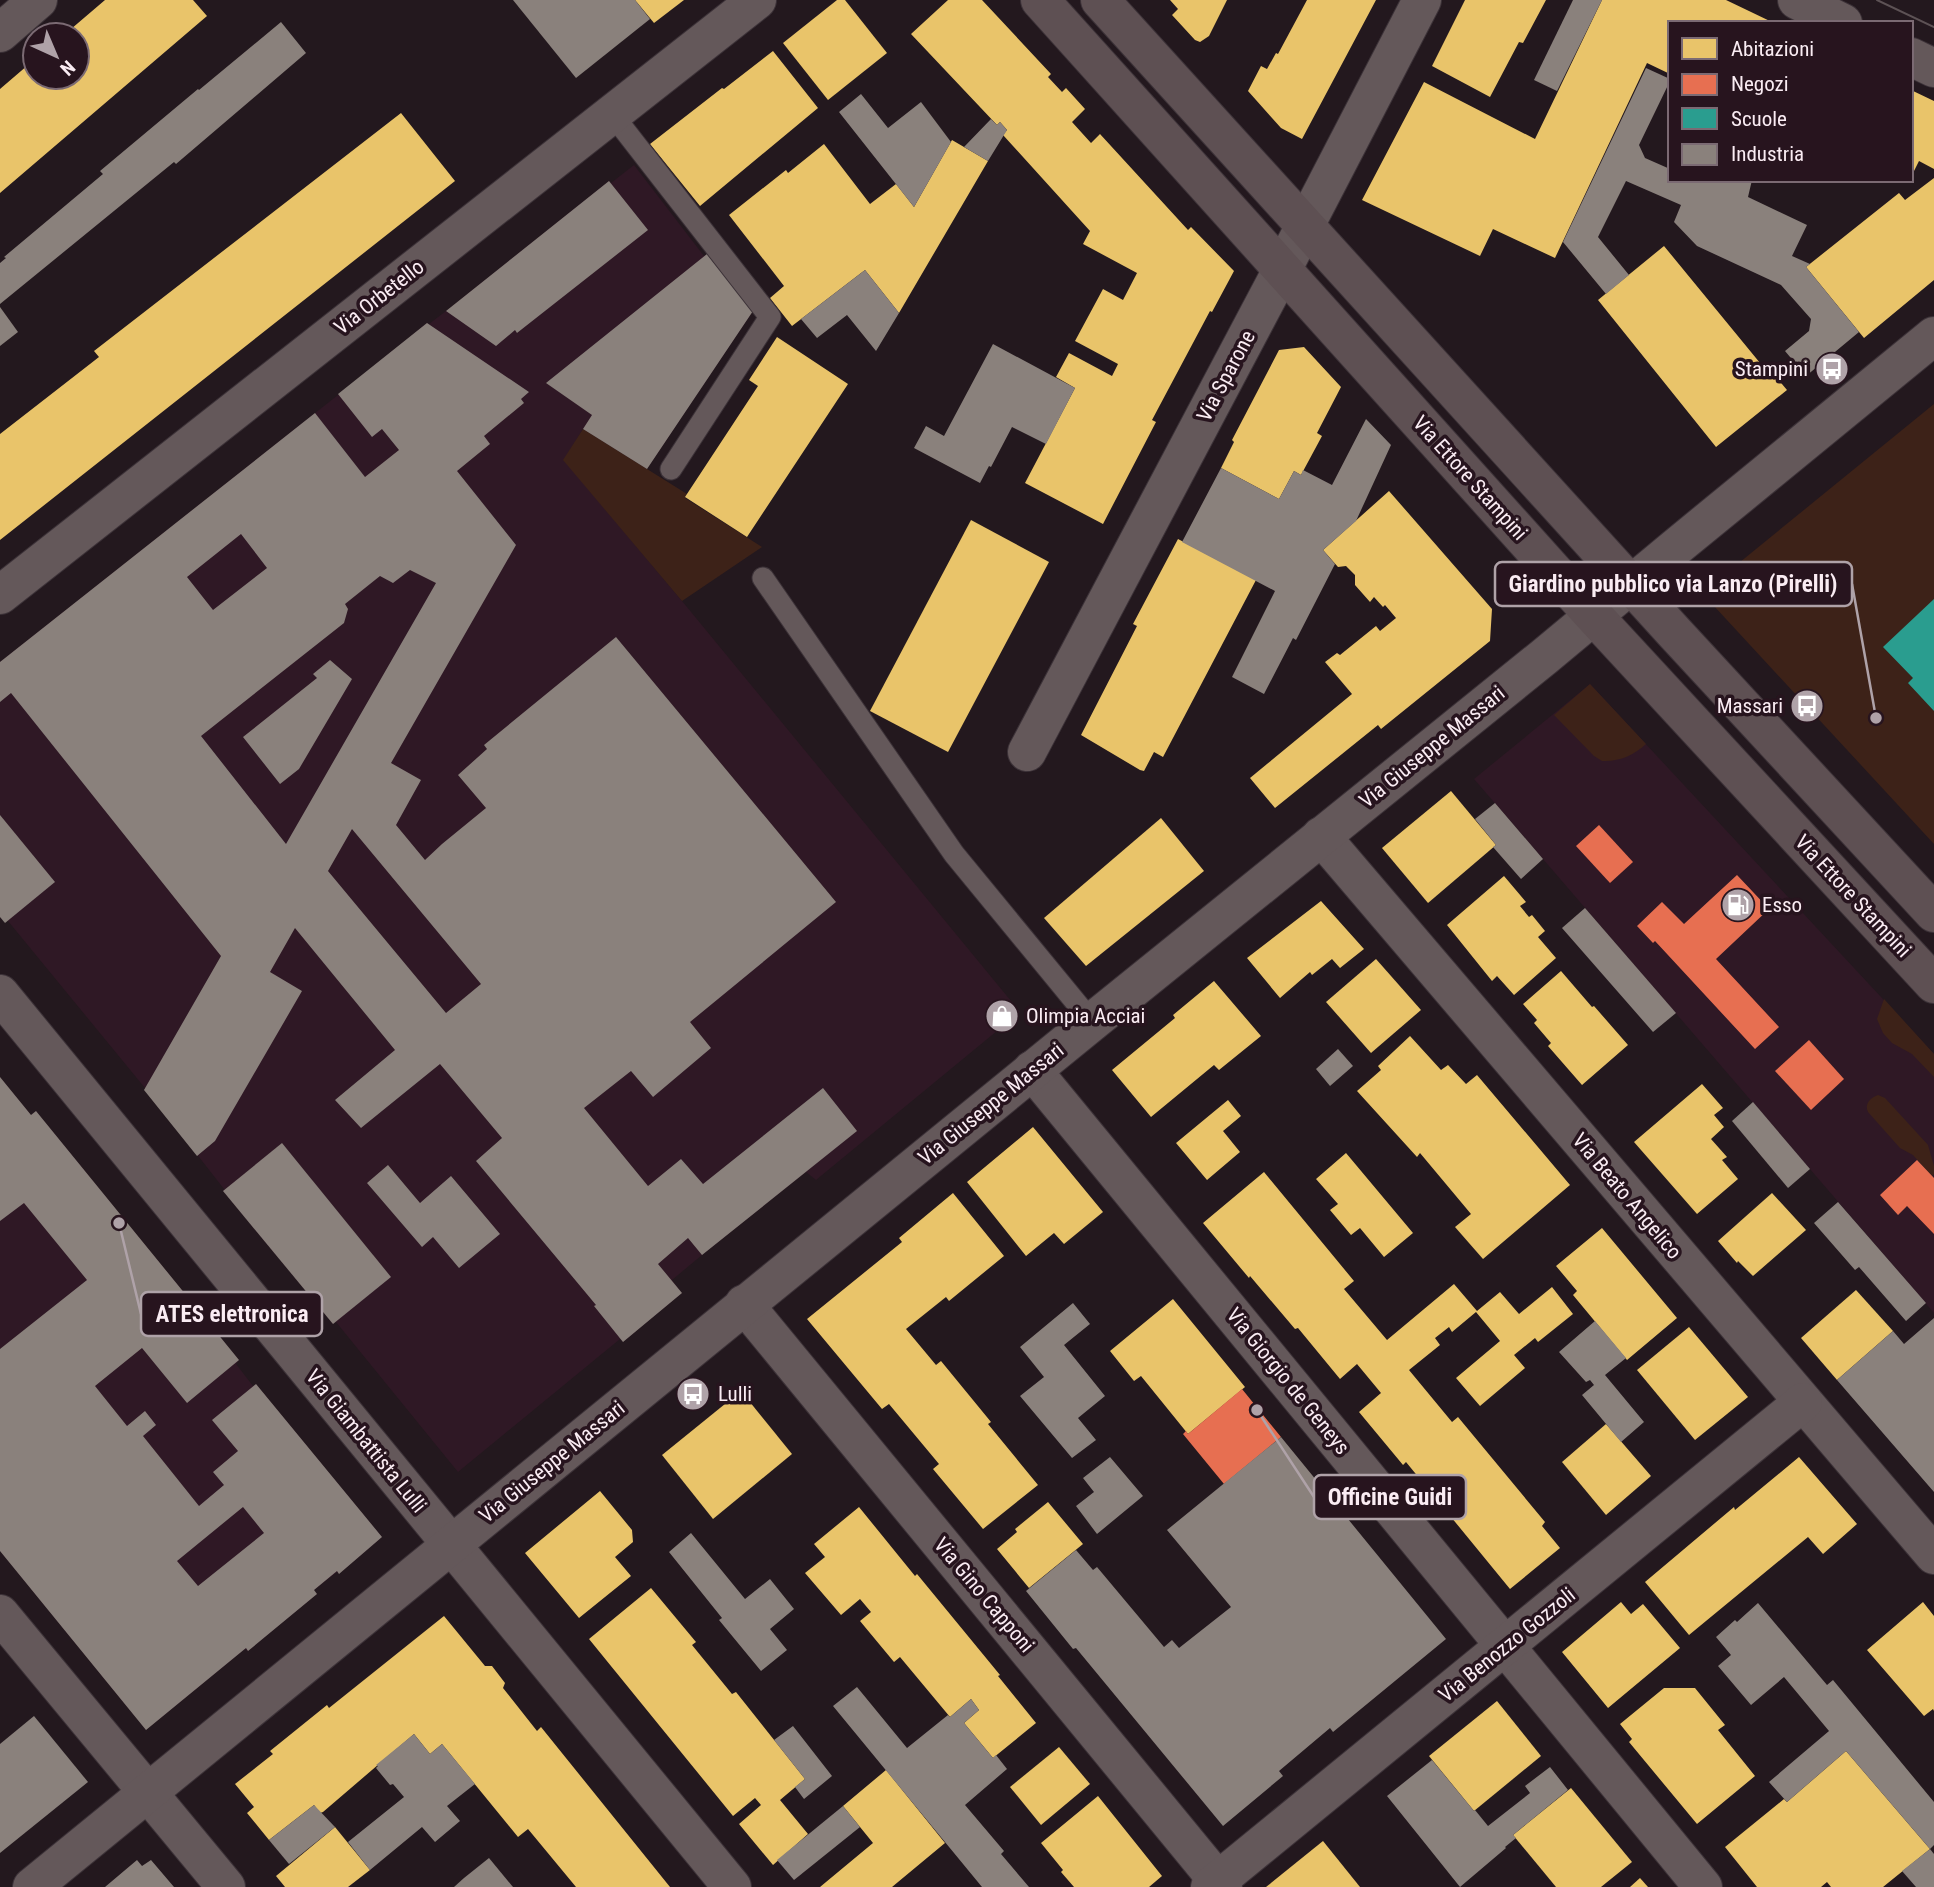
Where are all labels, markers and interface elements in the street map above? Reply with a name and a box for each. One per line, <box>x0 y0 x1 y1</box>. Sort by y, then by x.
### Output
north arrow <box>21 21 91 91</box>
legend <box>1668 21 1913 182</box>
text: Abitazioni <box>1731 37 1814 61</box>
text: N <box>55 56 80 80</box>
text: Negozi <box>1731 72 1789 96</box>
text: Scuole <box>1731 107 1787 131</box>
text: Industria <box>1731 142 1804 166</box>
street label: Via Orbetello <box>329 255 429 339</box>
street label: Via Sparone <box>1192 326 1260 426</box>
bus stop icon: Stampini <box>1813 350 1851 388</box>
place label: Stampini <box>1735 357 1808 381</box>
street label: Via Ettore Stampini <box>1408 411 1532 545</box>
callout: Giardino pubblico via Lanzo (Pirelli) <box>1495 562 1852 606</box>
text: Giardino pubblico via Lanzo (Pirelli) <box>1508 571 1838 598</box>
street label: Via Giuseppe Massari <box>1355 681 1509 813</box>
bus stop icon: Massari <box>1788 687 1826 725</box>
place label: Massari <box>1717 694 1783 718</box>
street label: Via Ettore Stampini <box>1790 830 1916 962</box>
fuel station icon: Esso <box>1719 886 1757 924</box>
place label: Esso <box>1762 893 1802 917</box>
shop icon: Olimpia Acciai <box>983 997 1021 1035</box>
place label: Olimpia Acciai <box>1026 1004 1145 1028</box>
street label: Via Giuseppe Massari <box>914 1038 1068 1170</box>
street label: Via Beato Angelico <box>1567 1128 1687 1264</box>
callout: ATES elettronica <box>141 1292 322 1336</box>
text: ATES elettronica <box>156 1301 309 1328</box>
street label: Via Giorgio de Geneys <box>1222 1303 1354 1459</box>
street label: Via Giambattista Lulli <box>301 1365 431 1517</box>
bus stop icon: Lulli <box>674 1375 712 1413</box>
place label: Lulli <box>718 1382 752 1406</box>
street label: Via Giuseppe Massari <box>475 1396 629 1528</box>
callout: Officine Guidi <box>1314 1475 1466 1519</box>
text: Officine Guidi <box>1328 1484 1452 1511</box>
street label: Via Gino Capponi <box>929 1533 1039 1657</box>
street label: Via Benozzo Gozzoli <box>1434 1583 1580 1707</box>

